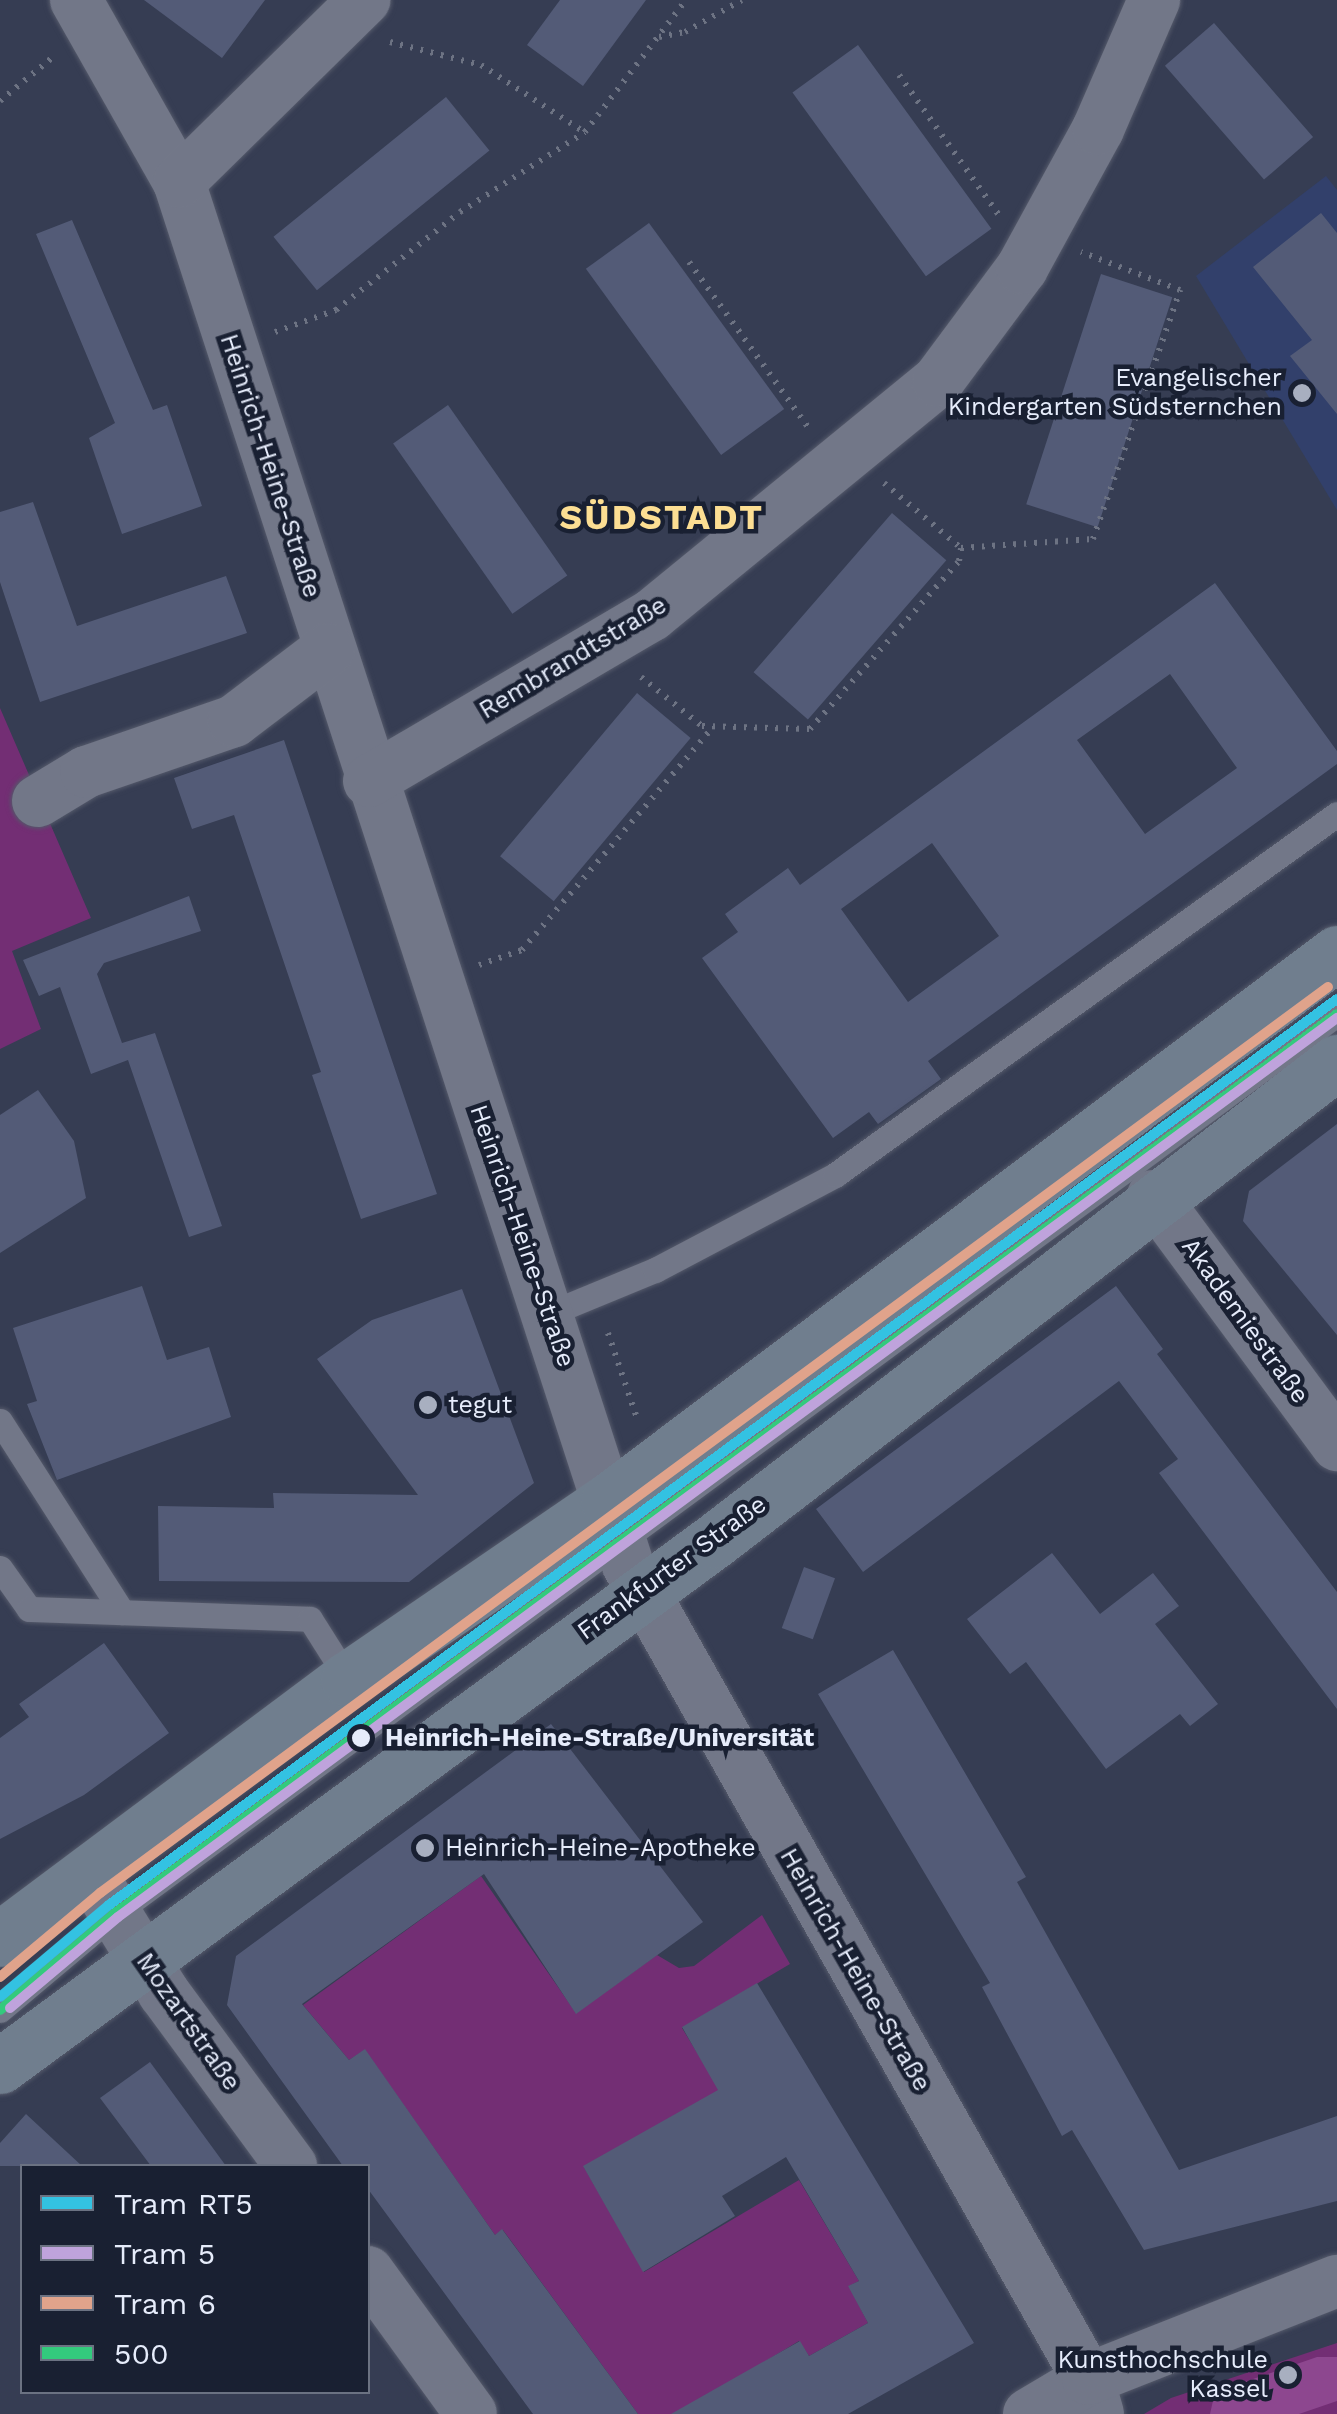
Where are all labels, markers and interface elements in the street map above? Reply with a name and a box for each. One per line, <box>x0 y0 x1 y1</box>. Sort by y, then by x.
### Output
street label: Heinrich-Heine-Straße <box>213 330 327 602</box>
place label: Evangelischer Kindergarten Südsternchen <box>948 364 1282 423</box>
marker: Evangelischer Kindergarten Südsternchen <box>1291 382 1313 404</box>
district label: SÜDSTADT <box>559 496 765 538</box>
street label: Rembrandtstraße <box>474 590 672 726</box>
street label: Heinrich-Heine-Straße <box>463 1101 581 1371</box>
street label: Akademiestraße <box>1175 1232 1315 1410</box>
place label: tegut <box>448 1390 512 1420</box>
marker: tegut <box>417 1394 439 1416</box>
street label: Frankfurter Straße <box>572 1489 772 1647</box>
marker: Heinrich-Heine-Straße/Universität <box>346 1723 376 1753</box>
place label: Heinrich-Heine-Straße/Universität <box>385 1723 814 1753</box>
place label: Heinrich-Heine-Apotheke <box>445 1833 756 1863</box>
marker: Heinrich-Heine-Apotheke <box>414 1837 436 1859</box>
street label: Heinrich-Heine-Straße <box>773 1843 937 2097</box>
street label: Mozartstraße <box>130 1948 246 2096</box>
legend <box>20 2164 370 2394</box>
text: Tram RT5 <box>114 2186 253 2221</box>
text: Tram 5 <box>114 2236 215 2271</box>
text: Tram 6 <box>114 2286 216 2321</box>
text: 500 <box>114 2336 169 2371</box>
place label: Kunsthochschule Kassel <box>1058 2346 1268 2405</box>
marker: Kunsthochschule Kassel <box>1277 2364 1299 2386</box>

